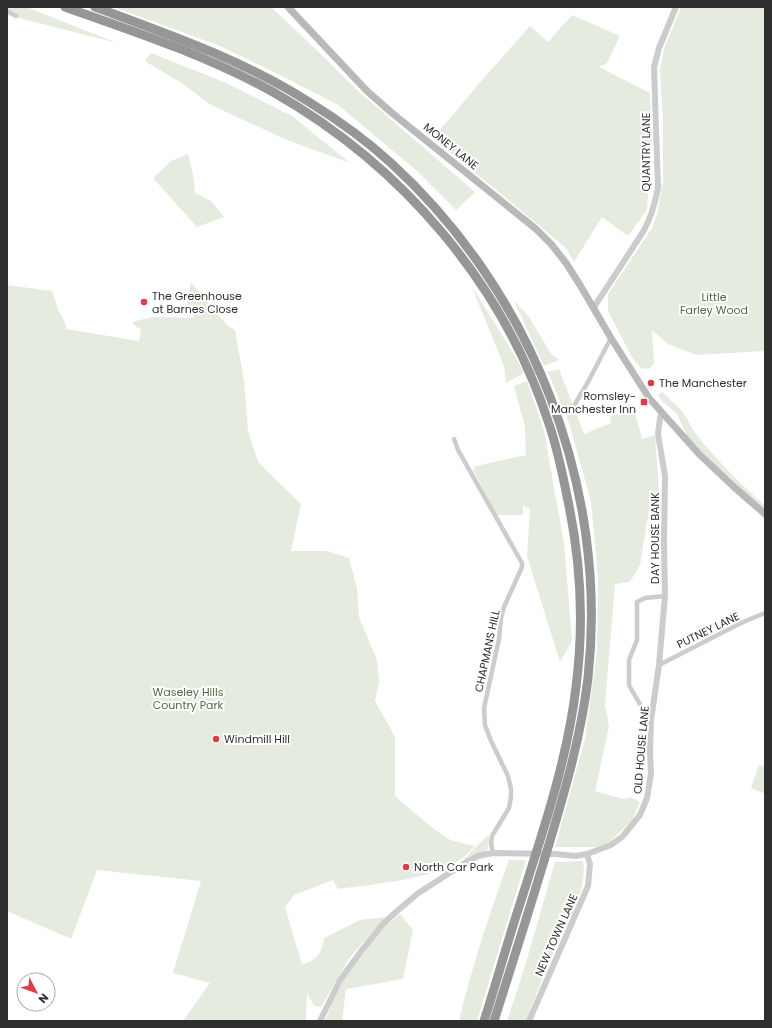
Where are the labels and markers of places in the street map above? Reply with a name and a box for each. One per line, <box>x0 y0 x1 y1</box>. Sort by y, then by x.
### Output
place label: The Greenhouse at Barnes Close <box>152 288 242 317</box>
marker: The Greenhouse at Barnes Close <box>139 297 149 307</box>
place label: The Manchester <box>659 375 747 391</box>
marker: The Manchester <box>646 378 656 388</box>
place label: Romsley- Manchester Inn <box>551 388 636 417</box>
marker: Romsley- Manchester Inn <box>639 397 649 407</box>
place label: Windmill Hill <box>224 731 290 747</box>
marker: Windmill Hill <box>211 734 221 744</box>
place label: North Car Park <box>414 859 494 875</box>
marker: North Car Park <box>401 862 411 872</box>

